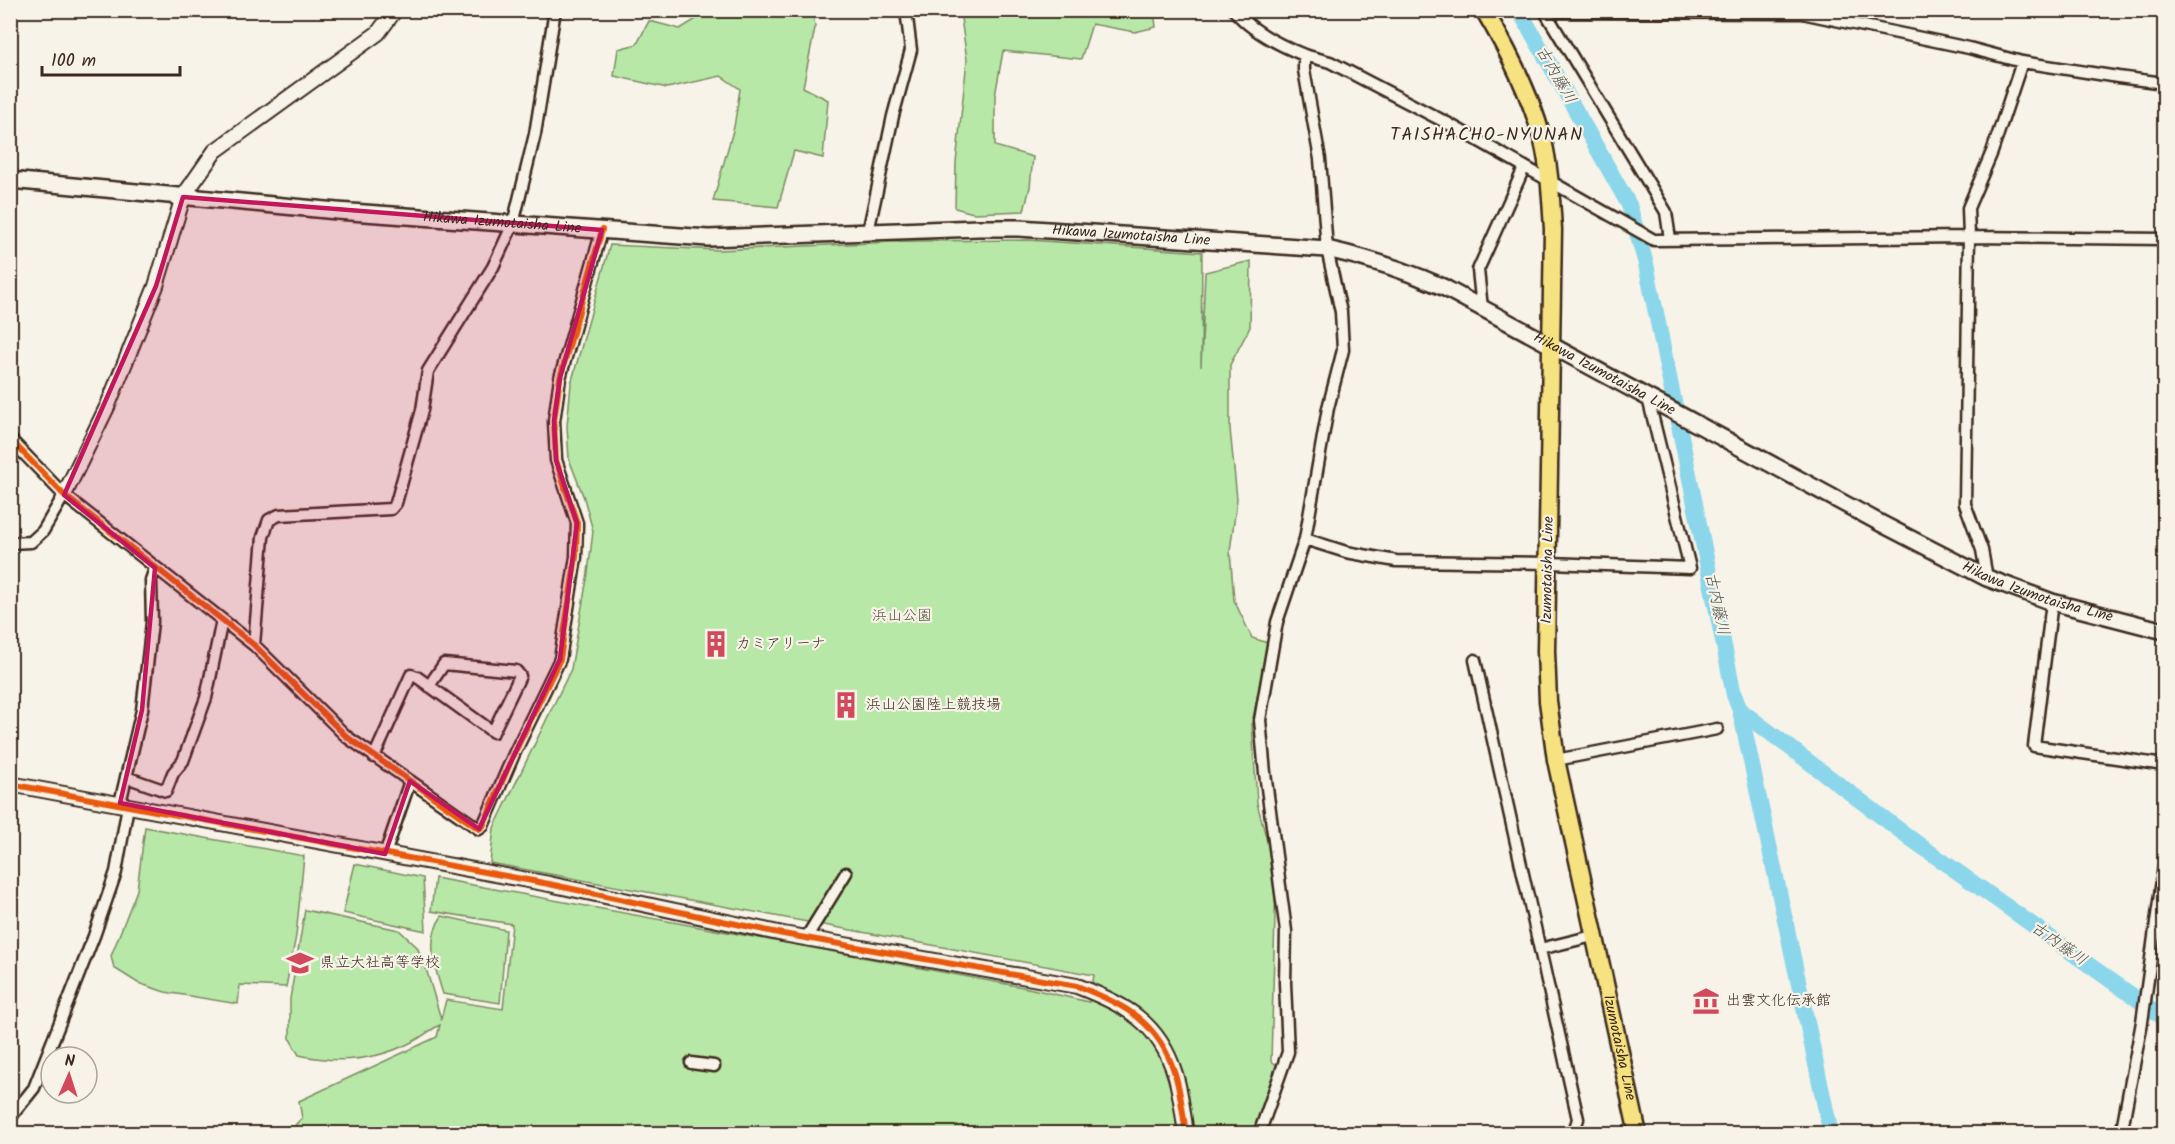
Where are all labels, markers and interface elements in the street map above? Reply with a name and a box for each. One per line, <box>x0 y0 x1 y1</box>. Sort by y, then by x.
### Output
scale bar <box>42 39 180 77</box>
water label: 古内藤川 <box>1529 41 1583 109</box>
text: 100 m <box>51 47 96 76</box>
district label: TAISHACHO-NYUNAN <box>1390 121 1584 150</box>
street label: Hikawa Izumotaisha Line <box>422 205 582 241</box>
street label: Hikawa Izumotaisha Line <box>1051 218 1211 253</box>
street label: Hikawa Izumotaisha Line <box>1529 326 1680 422</box>
street label: Izumotaisha Line <box>1535 516 1561 624</box>
street label: Hikawa Izumotaisha Line <box>1958 555 2116 629</box>
water label: 古内藤川 <box>1698 570 1736 638</box>
park label: 浜山公園 <box>872 604 932 628</box>
building icon: カミアリーナ <box>701 629 731 659</box>
place label: カミアリーナ <box>736 632 826 656</box>
building icon: 浜山公園陸上競技場 <box>831 690 861 720</box>
place label: 浜山公園陸上競技場 <box>866 693 1001 717</box>
water label: 古内藤川 <box>2026 915 2092 973</box>
school or university icon: 県立大社高等学校 <box>285 948 315 978</box>
place label: 県立大社高等学校 <box>320 951 440 975</box>
museum icon: 出雲文化伝承館 <box>1691 986 1721 1016</box>
place label: 出雲文化伝承館 <box>1726 989 1831 1013</box>
street label: Izumotaisha Line <box>1596 993 1642 1103</box>
north arrow <box>39 1045 99 1105</box>
text: N <box>64 1049 75 1074</box>

